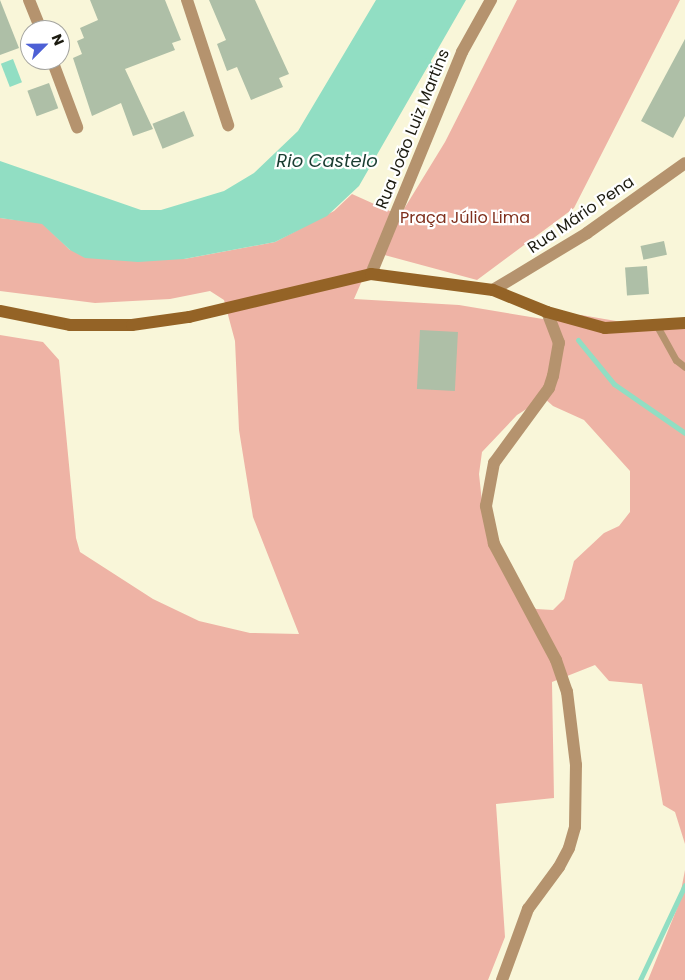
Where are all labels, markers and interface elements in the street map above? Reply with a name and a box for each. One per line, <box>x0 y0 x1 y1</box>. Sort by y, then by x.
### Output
north arrow <box>20 20 70 70</box>
text: N <box>47 31 69 48</box>
street label: Rua João Luiz Martins <box>372 46 454 212</box>
water label: Rio Castelo <box>276 150 378 172</box>
street label: Rua Mário Pena <box>524 172 638 258</box>
park label: Praça Júlio Lima <box>400 208 530 228</box>

